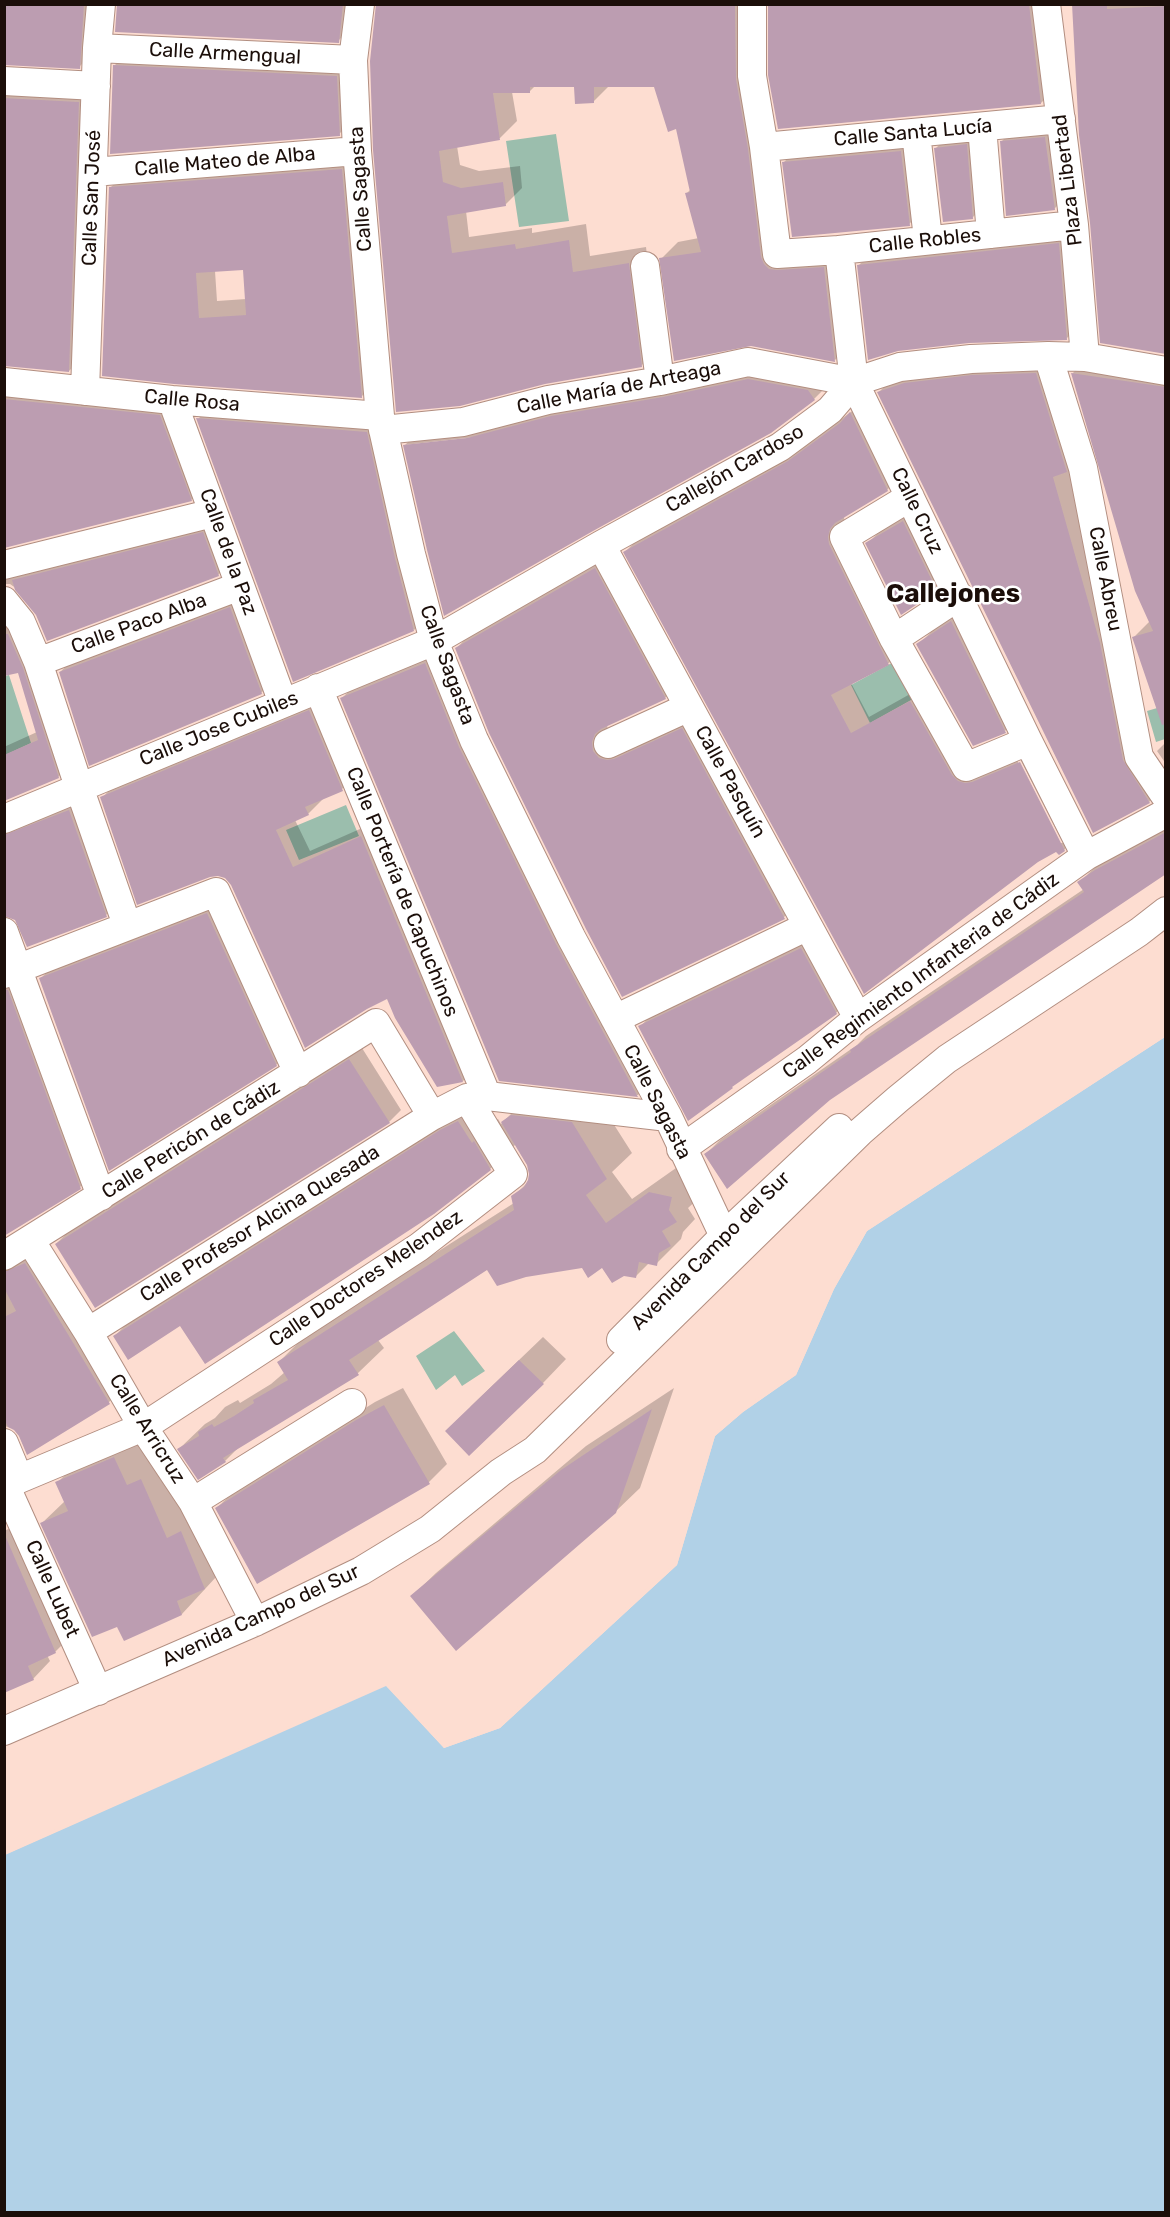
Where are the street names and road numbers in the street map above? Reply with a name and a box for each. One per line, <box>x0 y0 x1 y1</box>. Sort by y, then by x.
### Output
street label: Calle Armengual <box>148 38 302 70</box>
street label: Plaza Libertad <box>1048 113 1088 247</box>
street label: Calle Santa Lucía <box>833 114 993 152</box>
street label: Calle Sagasta <box>345 125 377 253</box>
street label: Calle San José <box>78 130 106 266</box>
street label: Calle Mateo de Alba <box>133 142 317 182</box>
street label: Calle Robles <box>868 223 982 259</box>
street label: Calle María de Arteaga <box>515 356 723 420</box>
street label: Calle Rosa <box>143 385 241 417</box>
street label: Callejón Cardoso <box>662 420 808 518</box>
street label: Calle Cruz <box>886 464 948 558</box>
street label: Calle de la Paz <box>194 485 262 619</box>
street label: Calle Abreu <box>1083 525 1127 633</box>
street label: Calle Paco Alba <box>68 588 210 660</box>
street label: Calle Sagasta <box>414 602 480 728</box>
street label: Calle Jose Cubiles <box>136 686 302 772</box>
street label: Calle Pasquín <box>689 722 771 842</box>
street label: Calle Portería de Capuchinos <box>341 763 463 1021</box>
street label: Calle Regimiento Infanteria de Cádiz <box>778 868 1064 1084</box>
street label: Calle Sagasta <box>618 1041 696 1163</box>
street label: Calle Pericón de Cádiz <box>98 1075 284 1205</box>
street label: Calle Profesor Alcina Quesada <box>136 1140 384 1308</box>
street label: Avenida Campo del Sur <box>627 1167 795 1335</box>
street label: Calle Doctores Melendez <box>265 1205 467 1353</box>
street label: Calle Arricruz <box>104 1370 190 1488</box>
street label: Calle Lubet <box>20 1537 84 1641</box>
street label: Avenida Campo del Sur <box>159 1560 363 1672</box>

